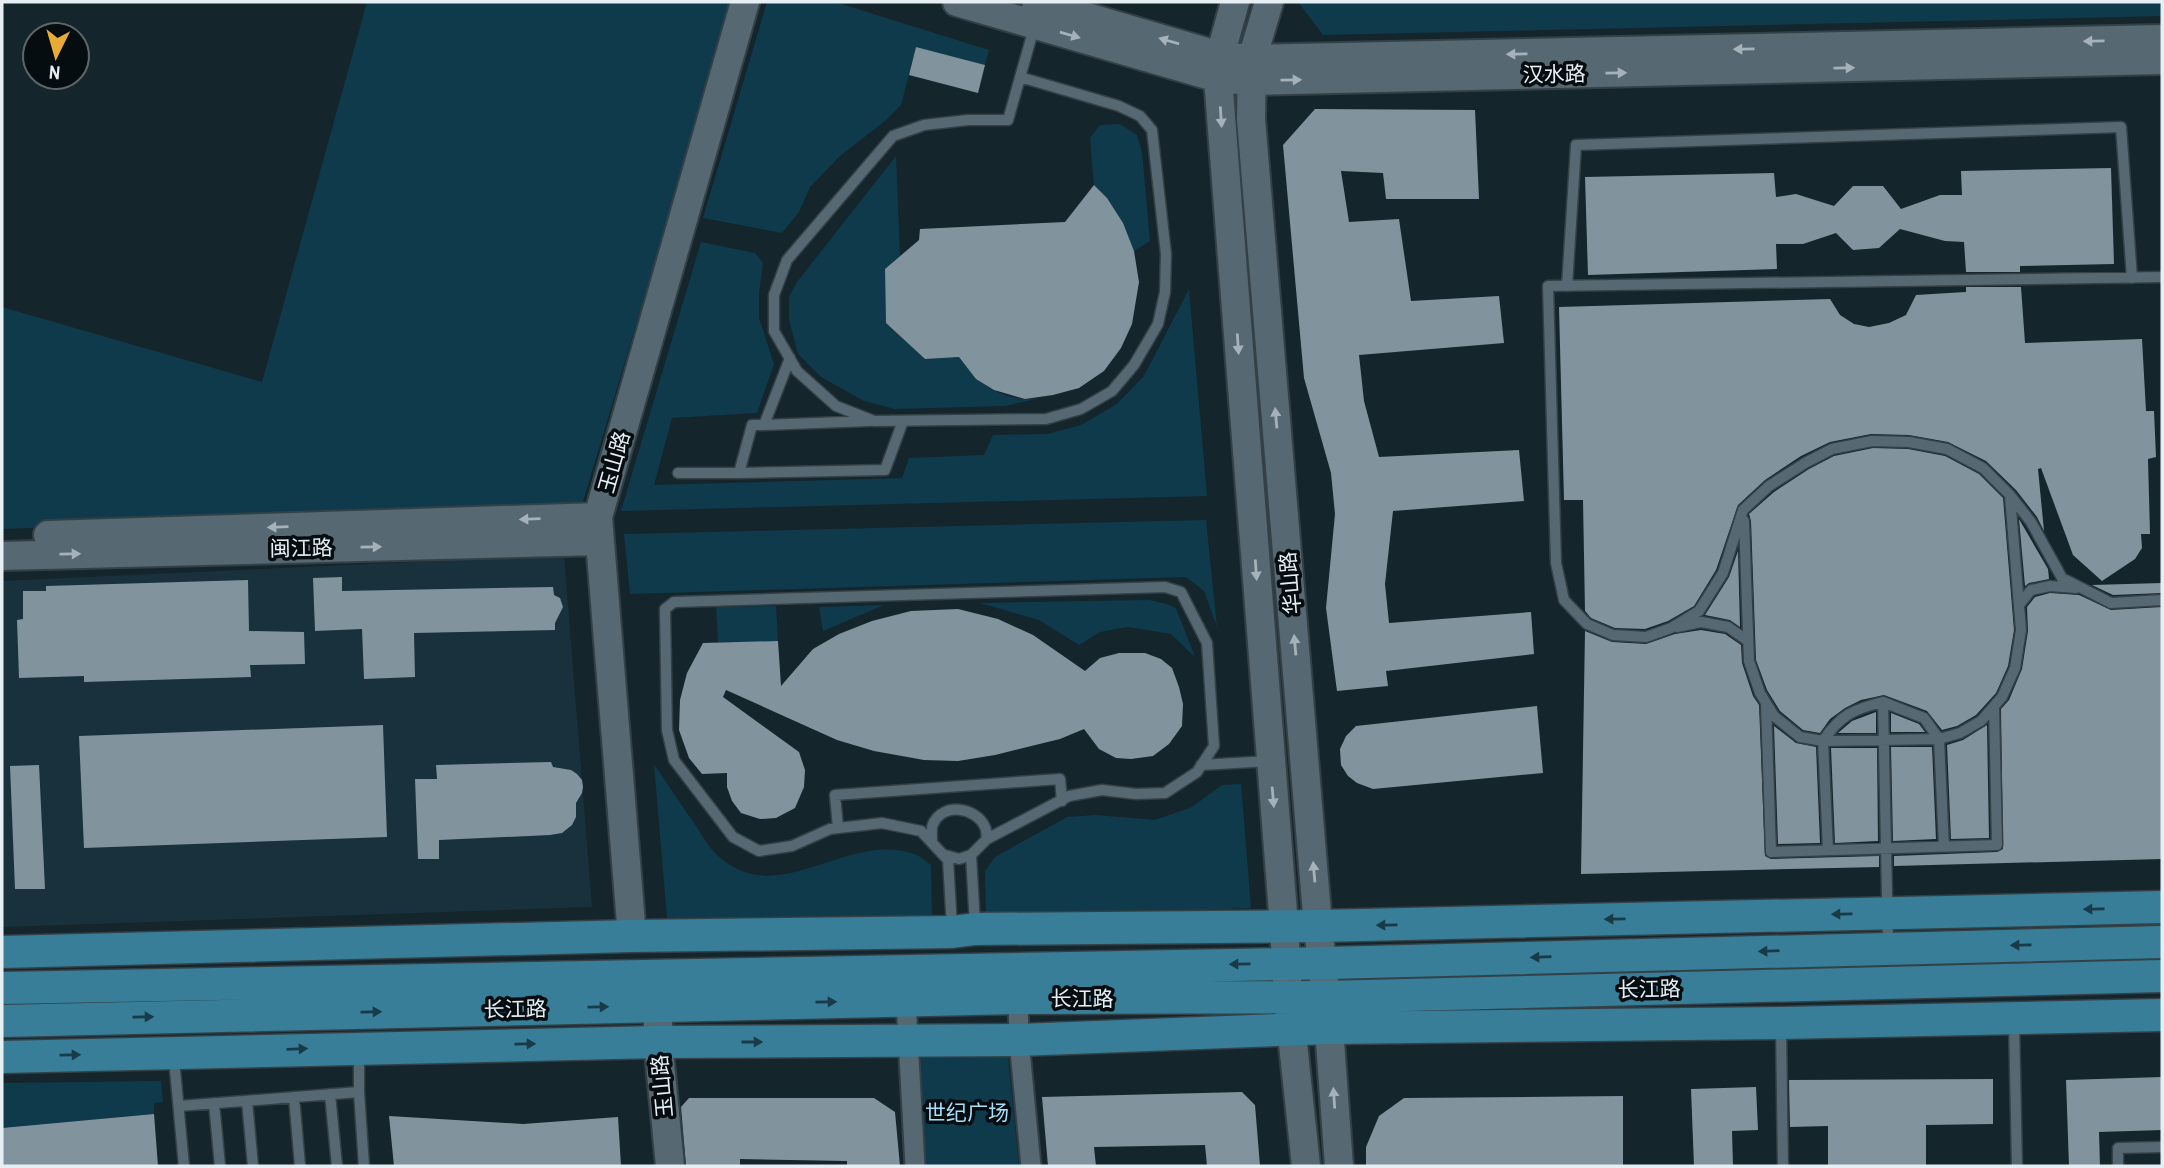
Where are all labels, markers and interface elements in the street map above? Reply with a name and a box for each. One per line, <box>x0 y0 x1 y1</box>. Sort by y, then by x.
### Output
north arrow <box>21 21 91 91</box>
one-way arrow <box>1059 30 1080 40</box>
one-way arrow <box>1158 35 1179 45</box>
one-way arrow <box>2083 35 2105 47</box>
one-way arrow <box>1733 43 1755 54</box>
one-way arrow <box>1505 48 1527 59</box>
text: N <box>48 59 61 86</box>
street label: 汉水路 <box>1522 59 1586 89</box>
one-way arrow <box>1833 62 1855 73</box>
one-way arrow <box>1605 67 1627 78</box>
one-way arrow <box>1280 74 1302 86</box>
one-way arrow <box>1216 106 1227 128</box>
one-way arrow <box>1233 333 1244 355</box>
one-way arrow <box>1270 407 1281 429</box>
street label: 玉山路 <box>591 428 637 496</box>
one-way arrow <box>518 513 540 525</box>
one-way arrow <box>267 522 289 533</box>
street label: 闽江路 <box>269 533 333 563</box>
one-way arrow <box>360 541 382 552</box>
one-way arrow <box>59 548 81 560</box>
street label: 华山路 <box>1273 550 1307 616</box>
one-way arrow <box>1250 560 1261 582</box>
one-way arrow <box>1289 634 1300 656</box>
one-way arrow <box>1268 786 1279 808</box>
one-way arrow <box>1308 860 1319 882</box>
one-way arrow <box>2083 903 2105 914</box>
one-way arrow <box>1831 908 1853 919</box>
one-way arrow <box>1603 913 1625 925</box>
one-way arrow <box>1376 919 1398 930</box>
one-way arrow <box>2009 939 2031 951</box>
one-way arrow <box>1757 945 1779 956</box>
one-way arrow <box>1530 951 1552 962</box>
one-way arrow <box>1229 959 1251 970</box>
street label: 长江路 <box>1617 974 1681 1004</box>
street label: 长江路 <box>1051 984 1114 1013</box>
street label: 长江路 <box>483 994 547 1024</box>
one-way arrow <box>815 997 837 1008</box>
one-way arrow <box>588 1002 610 1013</box>
one-way arrow <box>360 1007 382 1018</box>
one-way arrow <box>133 1012 155 1023</box>
one-way arrow <box>742 1036 764 1048</box>
one-way arrow <box>514 1039 536 1050</box>
one-way arrow <box>287 1044 309 1055</box>
one-way arrow <box>59 1050 81 1061</box>
street label: 玉山路 <box>645 1053 679 1119</box>
one-way arrow <box>1328 1087 1339 1109</box>
park label: 世纪广场 <box>925 1098 1009 1127</box>

